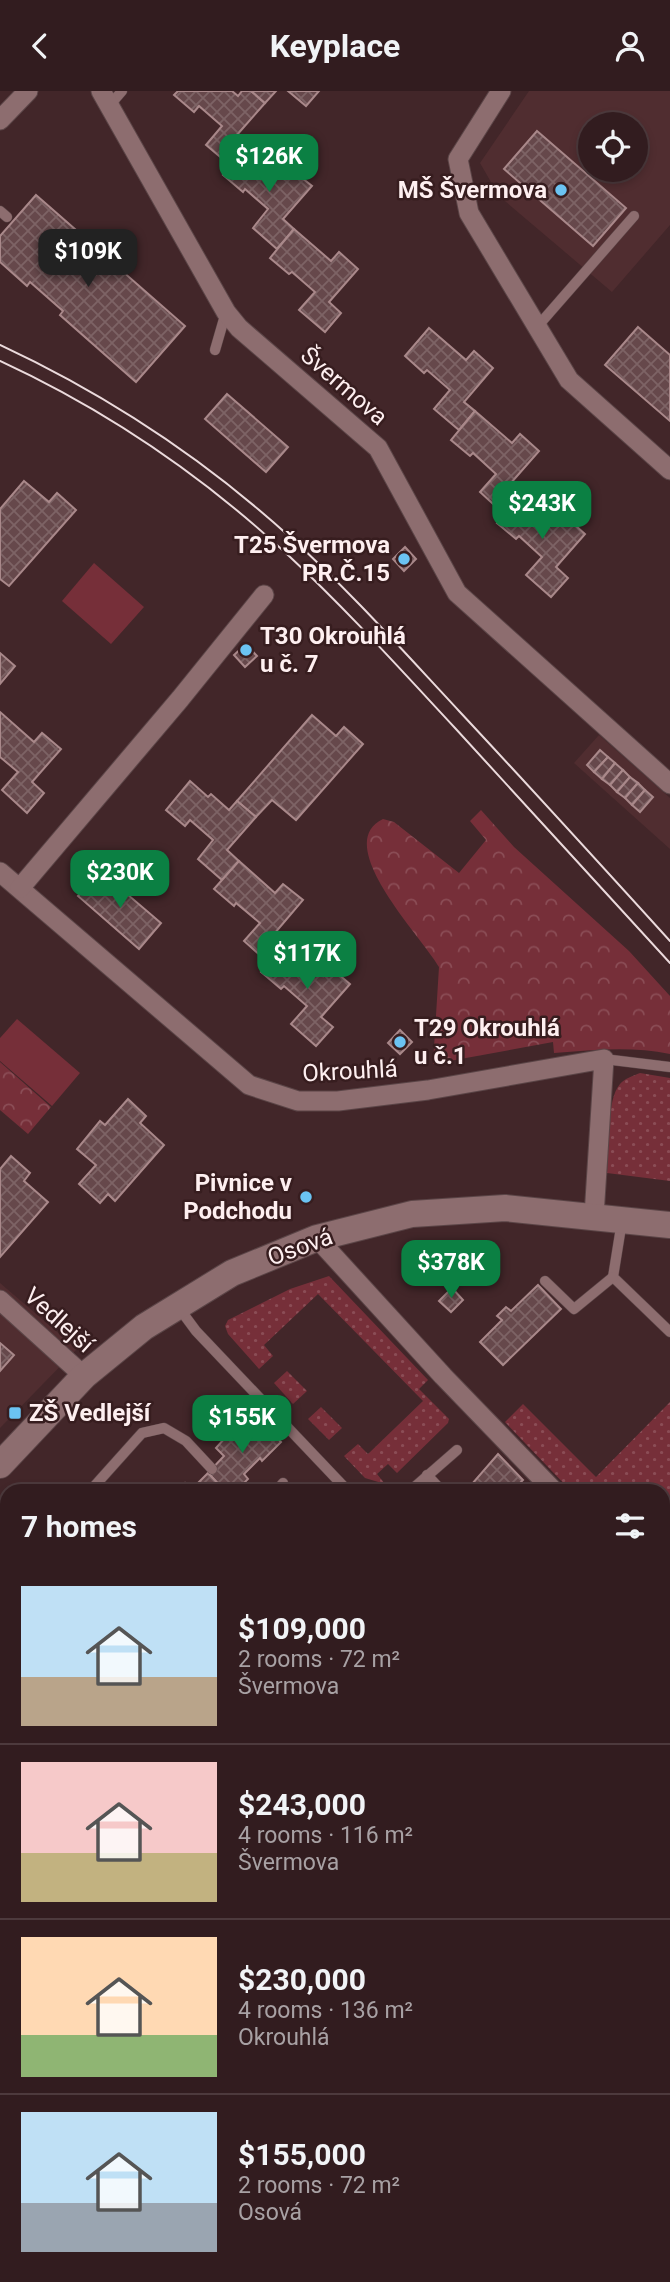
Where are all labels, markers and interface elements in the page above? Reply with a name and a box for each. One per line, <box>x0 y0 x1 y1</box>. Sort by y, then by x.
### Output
icon: back <box>21 27 59 65</box>
text: Keyplace <box>270 27 400 65</box>
icon: person <box>611 27 649 65</box>
map controls <box>578 112 648 182</box>
button: locate <box>578 112 648 182</box>
pin: $126K <box>220 134 318 194</box>
text: $126K <box>235 143 303 170</box>
place label: MŠ Švermova <box>398 176 547 204</box>
marker: MŠ Švermova <box>553 182 569 198</box>
pin: $109K <box>39 229 137 289</box>
text: $109K <box>54 238 122 265</box>
street label: Švermova <box>295 341 393 431</box>
pin: $243K <box>493 482 591 541</box>
text: $243K <box>508 490 576 517</box>
place label: T25 Švermova PR.Č.15 <box>234 531 390 587</box>
marker: T25 Švermova PR.Č.15 <box>396 551 412 567</box>
place label: T30 Okrouhlá u č. 7 <box>260 622 406 678</box>
marker: T30 Okrouhlá u č. 7 <box>238 642 254 658</box>
pin: $230K <box>71 851 169 910</box>
text: $230K <box>86 859 154 886</box>
pin: $117K <box>258 932 356 991</box>
text: $117K <box>273 940 341 967</box>
place label: T29 Okrouhlá u č.1 <box>414 1014 560 1070</box>
marker: T29 Okrouhlá u č.1 <box>392 1034 408 1050</box>
street label: Okrouhlá <box>302 1055 398 1087</box>
place label: Pivnice v Podchodu <box>183 1169 292 1225</box>
marker: Pivnice v Podchodu <box>298 1189 314 1205</box>
street label: Osová <box>264 1222 336 1272</box>
pin: $378K <box>402 1241 500 1300</box>
text: $378K <box>417 1249 485 1276</box>
street label: Vedlejší <box>19 1282 100 1359</box>
pin: $155K <box>193 1395 291 1455</box>
place label: ZŠ Vedlejší <box>29 1399 152 1427</box>
text: $155K <box>208 1404 276 1431</box>
marker: ZŠ Vedlejší <box>7 1405 23 1421</box>
icon: filters <box>611 1507 649 1545</box>
text: 7 homes <box>21 1509 137 1544</box>
text: $109,000 <box>238 1611 366 1646</box>
icon: home <box>77 1614 161 1698</box>
text: 2 rooms · 72 m² <box>238 1646 400 1673</box>
text: Švermova <box>238 1673 339 1700</box>
text: $243,000 <box>238 1787 366 1822</box>
icon: home <box>77 1790 161 1874</box>
text: 4 rooms · 116 m² <box>238 1822 413 1849</box>
text: Švermova <box>238 1849 339 1876</box>
text: $230,000 <box>238 1962 366 1997</box>
icon: home <box>77 1965 161 2049</box>
text: 4 rooms · 136 m² <box>238 1997 413 2024</box>
text: Okrouhlá <box>238 2024 330 2051</box>
text: $155,000 <box>238 2137 366 2172</box>
icon: home <box>77 2140 161 2224</box>
text: 2 rooms · 72 m² <box>238 2172 400 2199</box>
text: Osová <box>238 2199 302 2226</box>

